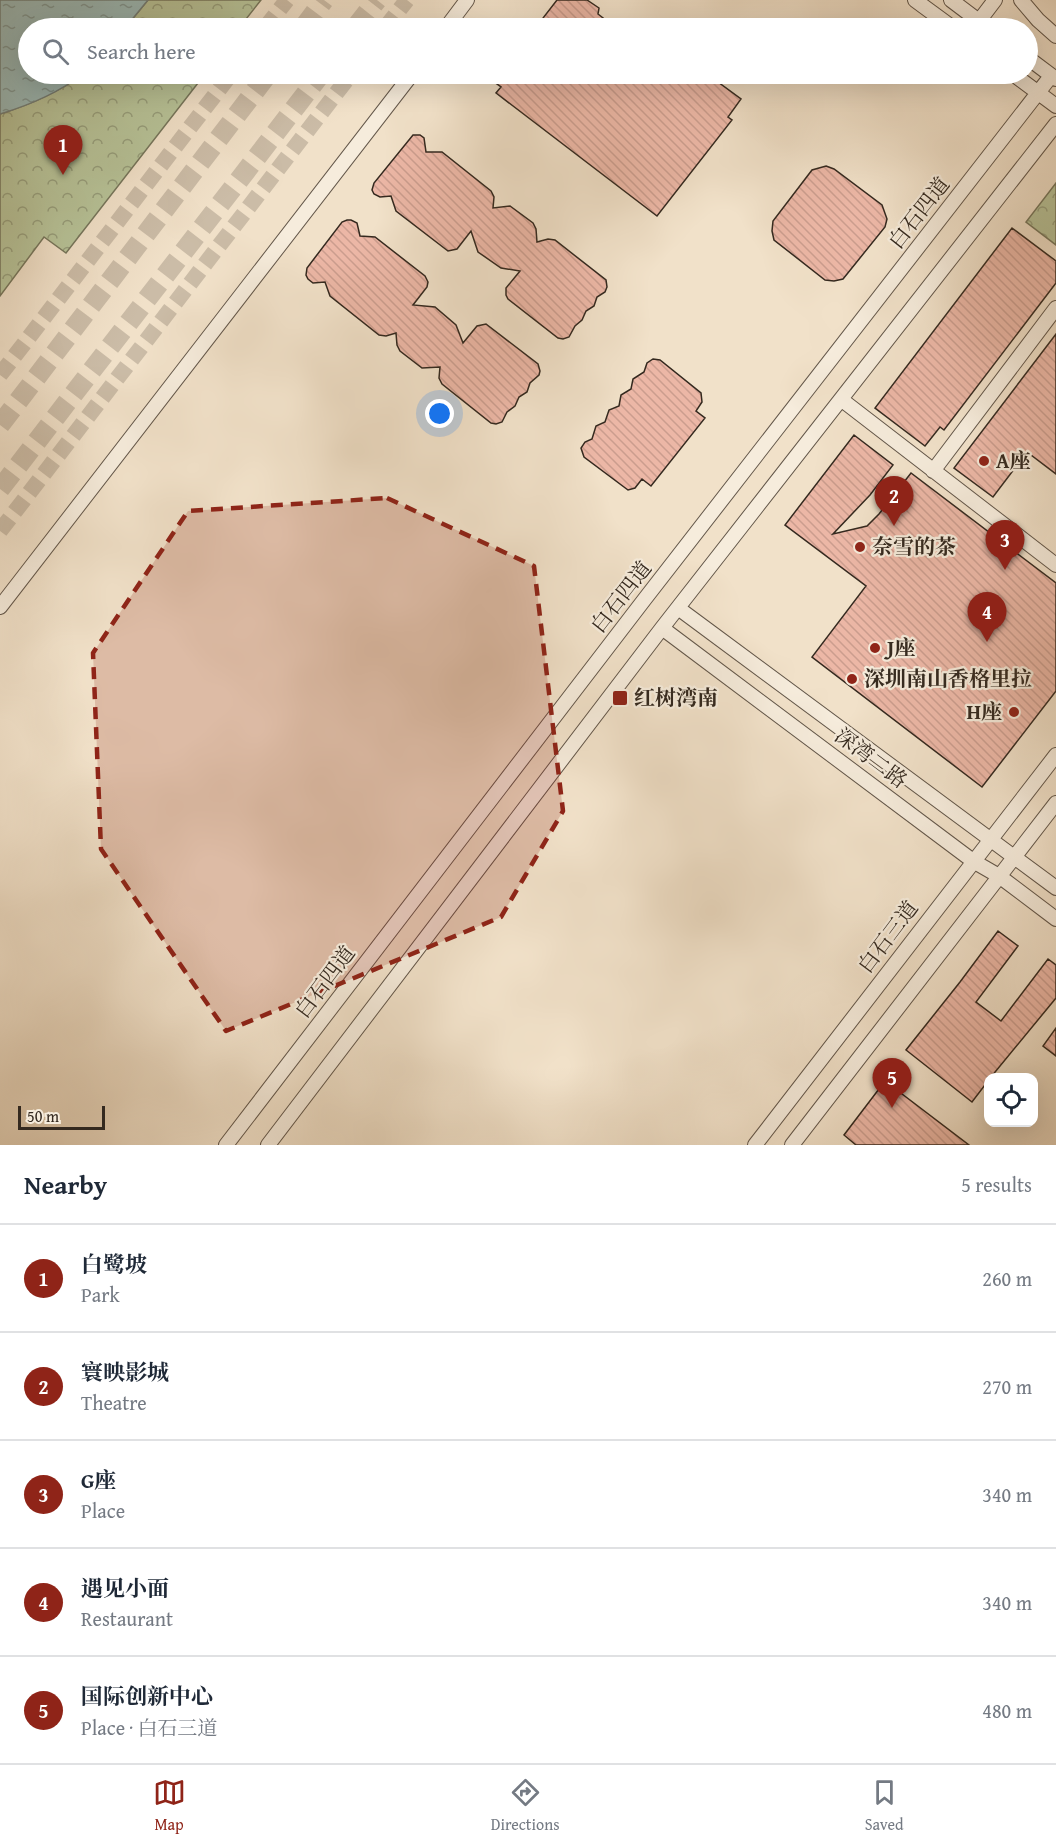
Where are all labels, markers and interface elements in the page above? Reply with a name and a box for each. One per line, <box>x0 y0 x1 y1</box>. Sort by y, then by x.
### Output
search box <box>18 18 1038 84</box>
icon: search <box>39 35 72 68</box>
text: Search here <box>87 35 196 67</box>
pin: 1 <box>44 126 82 175</box>
street label: 白石四道 <box>881 170 957 255</box>
your location <box>425 399 454 428</box>
place label: A座 <box>996 445 1030 476</box>
marker: A座 <box>977 454 991 468</box>
pin: 2 <box>874 476 914 526</box>
pin: 3 <box>986 520 1024 570</box>
place label: 奈雪的茶 <box>872 531 956 562</box>
marker: 奈雪的茶 <box>853 540 867 554</box>
street label: 白石四道 <box>583 554 659 639</box>
pin: 4 <box>968 592 1006 642</box>
place label: J座 <box>884 632 915 663</box>
marker: J座 <box>868 641 882 655</box>
place label: 深圳南山香格里拉 <box>864 663 1032 694</box>
marker: 深圳南山香格里拉 <box>845 672 859 686</box>
place label: 红树湾南 <box>634 682 718 713</box>
marker: 红树湾南 <box>611 689 629 707</box>
place label: H座 <box>966 696 1002 727</box>
marker: H座 <box>1007 705 1021 719</box>
street label: 深湾二路 <box>828 720 914 795</box>
street label: 白石三道 <box>850 894 925 980</box>
street label: 白石四道 <box>287 939 362 1025</box>
pin: 5 <box>872 1058 912 1108</box>
map controls <box>984 1073 1038 1127</box>
button: locate <box>984 1073 1038 1127</box>
scale bar <box>18 1103 105 1130</box>
text: 50 m <box>27 1104 59 1128</box>
text: Nearby <box>24 1165 107 1204</box>
text: 5 results <box>961 1170 1032 1199</box>
text: 白鹭坡 <box>81 1248 147 1280</box>
text: 1 <box>38 1264 49 1293</box>
text: 260 m <box>982 1264 1032 1293</box>
text: Park <box>81 1280 120 1309</box>
text: 寰映影城 <box>81 1356 169 1388</box>
text: 2 <box>38 1372 49 1401</box>
text: 270 m <box>982 1372 1032 1401</box>
text: Theatre <box>81 1388 147 1417</box>
text: G座 <box>81 1464 116 1496</box>
text: 3 <box>38 1480 49 1509</box>
text: 340 m <box>982 1480 1032 1509</box>
text: Place <box>81 1496 125 1525</box>
text: 遇见小面 <box>81 1572 169 1604</box>
text: 4 <box>38 1588 49 1617</box>
text: 340 m <box>982 1588 1032 1617</box>
text: Restaurant <box>81 1604 173 1633</box>
text: 国际创新中心 <box>81 1680 213 1712</box>
text: 5 <box>38 1696 49 1725</box>
text: 480 m <box>982 1696 1032 1725</box>
text: Place · 白石三道 <box>81 1713 217 1742</box>
tab: Map <box>153 1776 186 1836</box>
tab: Directions <box>491 1776 560 1836</box>
tab: Saved <box>865 1776 903 1836</box>

